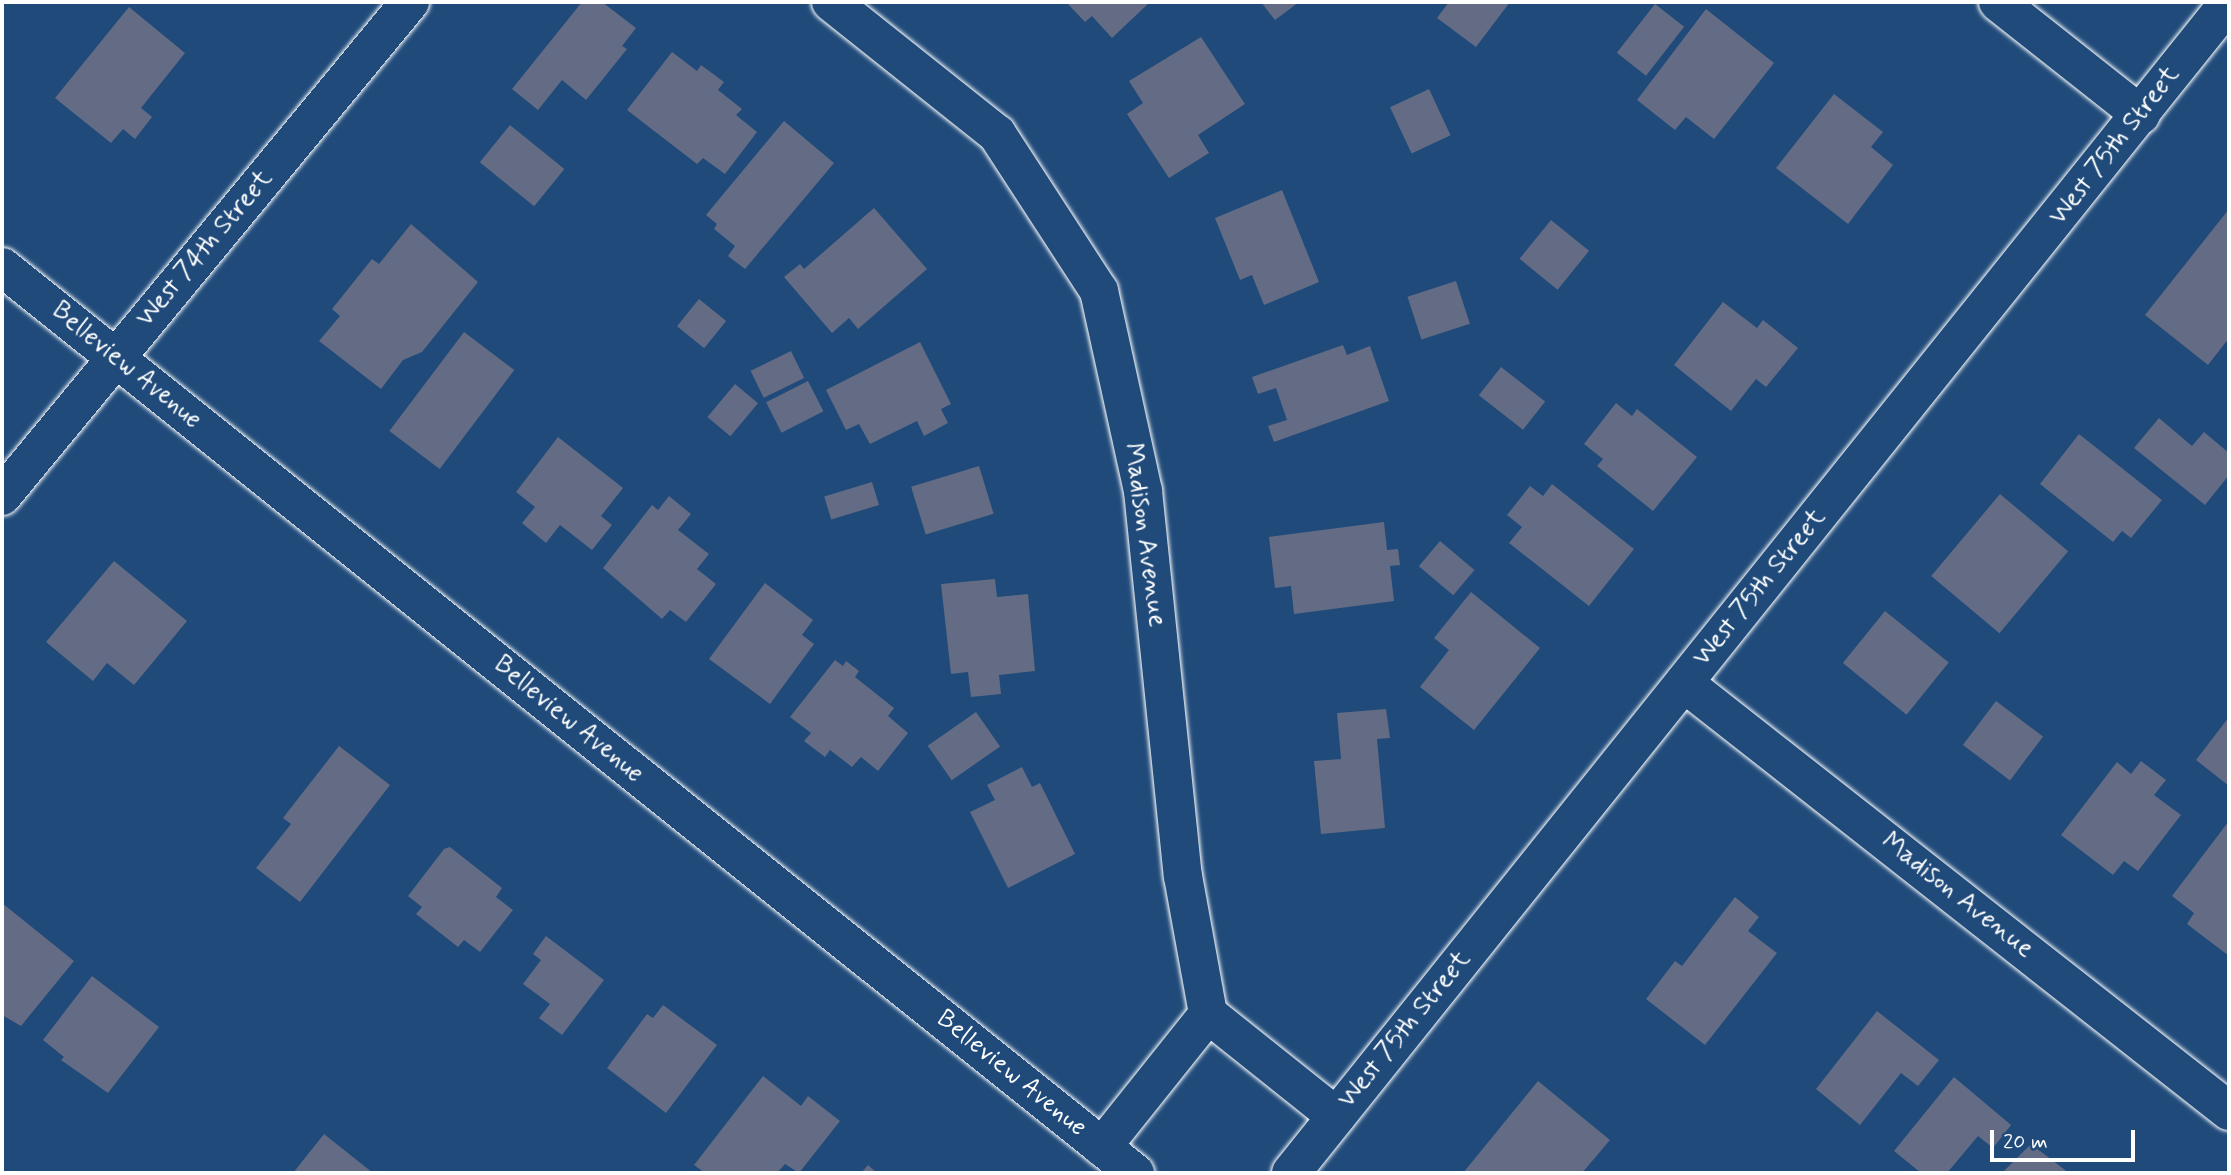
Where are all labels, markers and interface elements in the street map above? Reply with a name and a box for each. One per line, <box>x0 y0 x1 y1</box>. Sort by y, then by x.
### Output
street label: West 75th Street <box>2043 60 2187 232</box>
street label: West 74th Street <box>130 164 280 334</box>
street label: Belleview Avenue <box>43 294 209 438</box>
street label: Madison Avenue <box>1116 445 1172 625</box>
street label: West 75th Street <box>1687 503 1833 673</box>
street label: Belleview Avenue <box>485 648 651 792</box>
street label: Madison Avenue <box>1878 829 2036 963</box>
street label: West 75th Street <box>1332 945 1478 1115</box>
street label: Belleview Avenue <box>928 1002 1094 1146</box>
scale bar <box>1993 1116 2138 1160</box>
text: 20 m <box>2003 1128 2048 1156</box>

